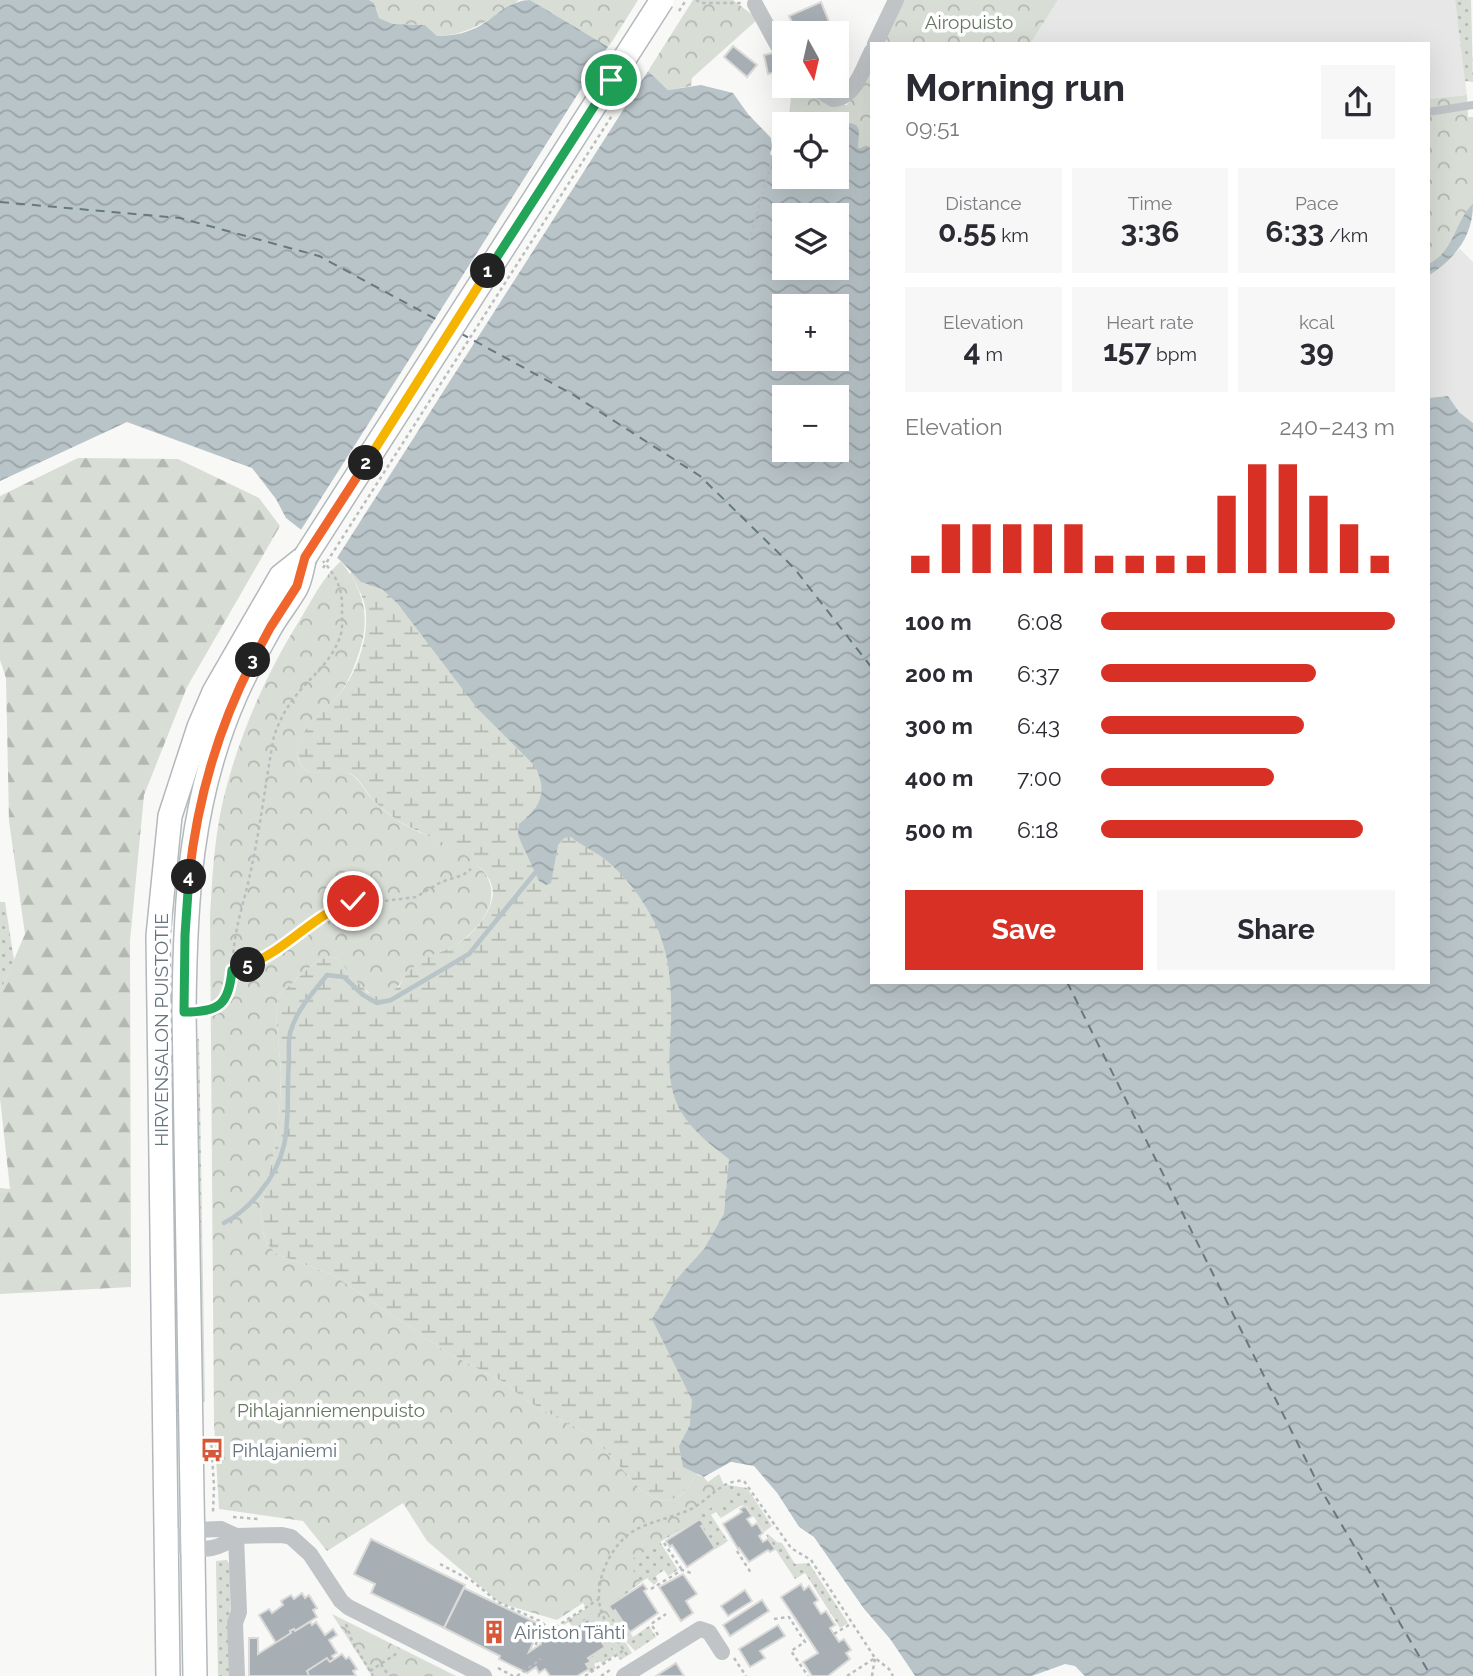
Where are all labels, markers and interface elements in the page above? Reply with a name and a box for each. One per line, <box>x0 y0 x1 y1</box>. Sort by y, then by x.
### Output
park label: Airopuisto <box>925 11 1013 33</box>
north arrow <box>772 21 849 98</box>
map controls <box>772 21 849 462</box>
pin <box>581 50 641 110</box>
icon: arrive <box>592 61 630 99</box>
text: Morning run <box>905 65 1125 110</box>
button: share <box>1321 65 1395 139</box>
button: locate <box>772 112 849 189</box>
text: 09:51 <box>905 114 959 141</box>
text: Distance <box>945 192 1021 214</box>
text: Time <box>1128 192 1172 214</box>
text: Pace <box>1295 192 1338 214</box>
button: layers <box>772 203 849 280</box>
text: 0.55 <box>938 214 996 249</box>
text: 3:36 <box>1120 214 1180 249</box>
text: 6:33 <box>1265 214 1324 249</box>
text: km <box>996 224 1029 246</box>
text: /km <box>1324 224 1368 246</box>
pin: 1 <box>470 254 505 288</box>
text: 1 <box>483 259 492 281</box>
button: + <box>772 294 849 371</box>
text: Elevation <box>943 311 1024 333</box>
text: Heart rate <box>1106 311 1194 333</box>
text: kcal <box>1299 311 1334 333</box>
text: 4 <box>964 333 981 368</box>
text: 157 <box>1103 333 1151 368</box>
text: 39 <box>1299 333 1334 368</box>
text: m <box>981 343 1003 365</box>
text: bpm <box>1151 343 1197 365</box>
button: − <box>772 385 849 462</box>
text: Elevation <box>905 413 1003 440</box>
text: 240–243 m <box>1280 413 1395 440</box>
pin: 2 <box>348 446 384 480</box>
text: 2 <box>360 451 371 473</box>
text: 100 m <box>905 608 972 635</box>
text: 6:08 <box>1017 608 1063 635</box>
pin: 3 <box>236 642 270 678</box>
text: 3 <box>247 648 258 670</box>
text: 200 m <box>905 660 973 687</box>
text: 6:37 <box>1017 660 1060 687</box>
text: 300 m <box>905 712 973 739</box>
text: 6:43 <box>1017 712 1060 739</box>
text: 400 m <box>905 764 973 791</box>
text: 7:00 <box>1017 764 1062 791</box>
text: 500 m <box>905 816 973 843</box>
text: 6:18 <box>1017 816 1059 843</box>
pin: 4 <box>172 860 206 894</box>
text: 4 <box>183 865 194 887</box>
pin <box>323 871 383 931</box>
icon: check <box>334 882 372 920</box>
button: Save <box>905 890 1143 970</box>
button: Share <box>1157 890 1395 970</box>
street label: HIRVENSALON PUISTOTIE <box>150 913 172 1147</box>
pin: 5 <box>230 948 266 982</box>
text: 5 <box>242 953 253 975</box>
park label: Pihlajanniemenpuisto <box>237 1399 425 1421</box>
bus stop icon: Pihlajaniemi <box>198 1436 226 1464</box>
place label: Pihlajaniemi <box>232 1439 337 1461</box>
building icon: Airiston Tähti <box>480 1618 508 1646</box>
place label: Airiston Tähti <box>514 1621 625 1643</box>

